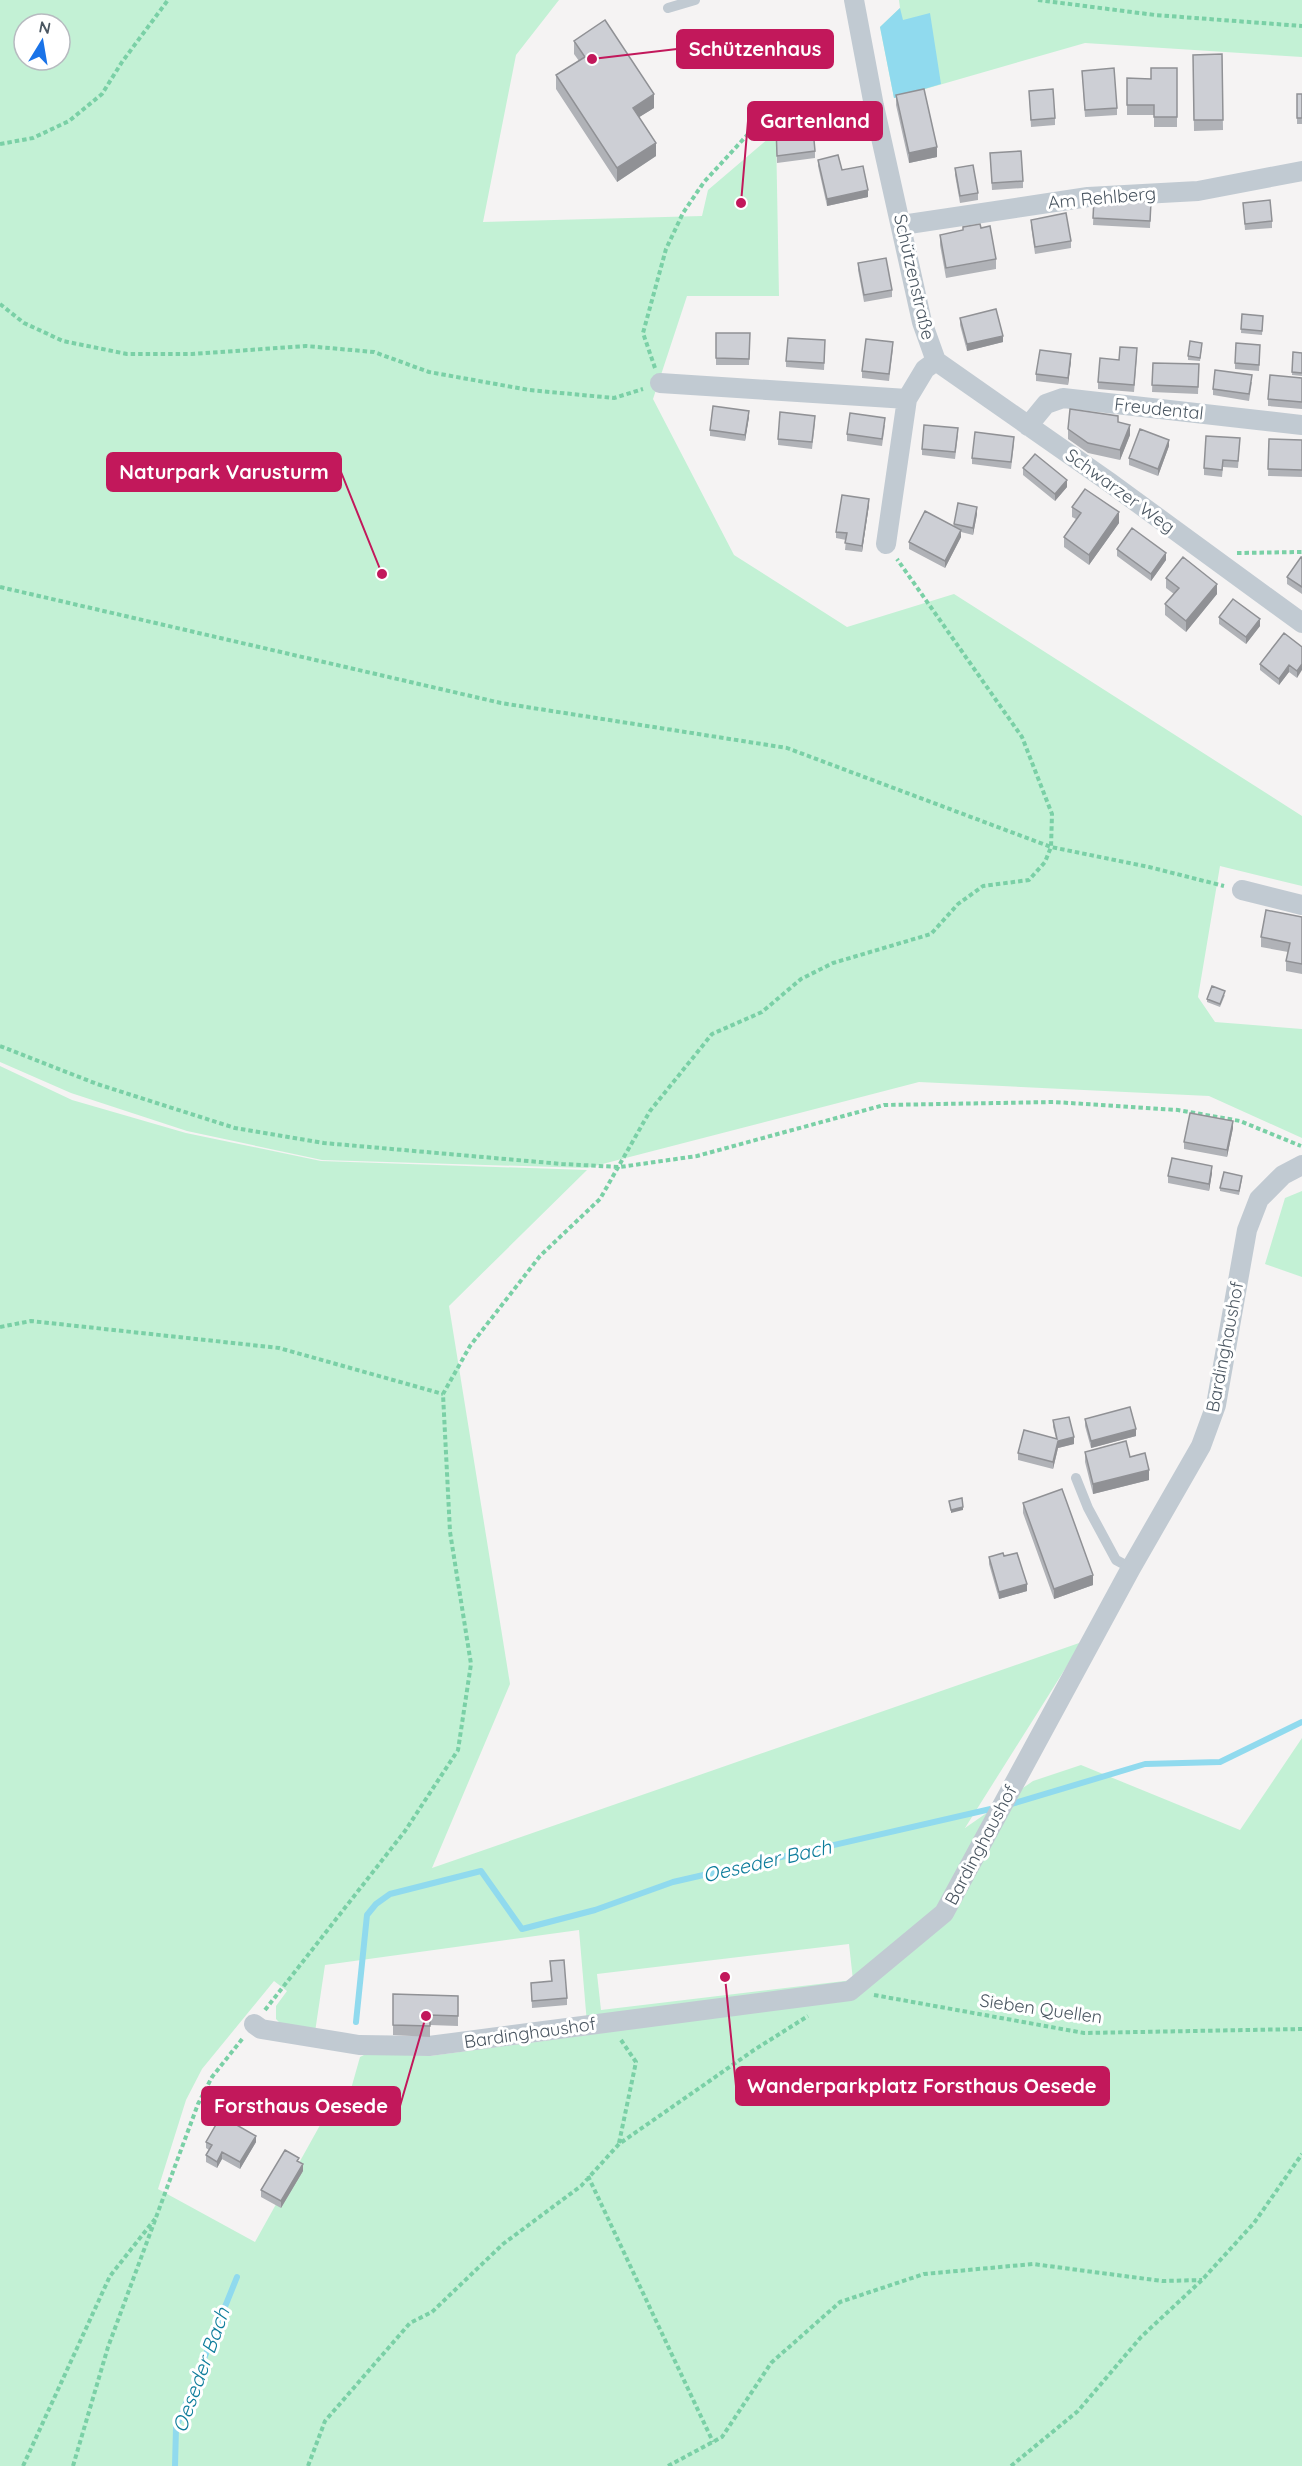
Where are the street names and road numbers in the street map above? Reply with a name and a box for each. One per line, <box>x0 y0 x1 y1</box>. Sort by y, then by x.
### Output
street label: Am Rehlberg <box>1047 181 1157 214</box>
street label: Schützenstraße <box>889 212 940 342</box>
street label: Freudental <box>1113 392 1205 425</box>
street label: Schwarzer Weg <box>1061 443 1180 538</box>
street label: Bardinghaushof <box>1201 1279 1249 1414</box>
street label: Bardinghaushof <box>939 1780 1022 1909</box>
street label: Sieben Quellen <box>978 1989 1104 2028</box>
street label: Bardinghaushof <box>463 2012 598 2053</box>

